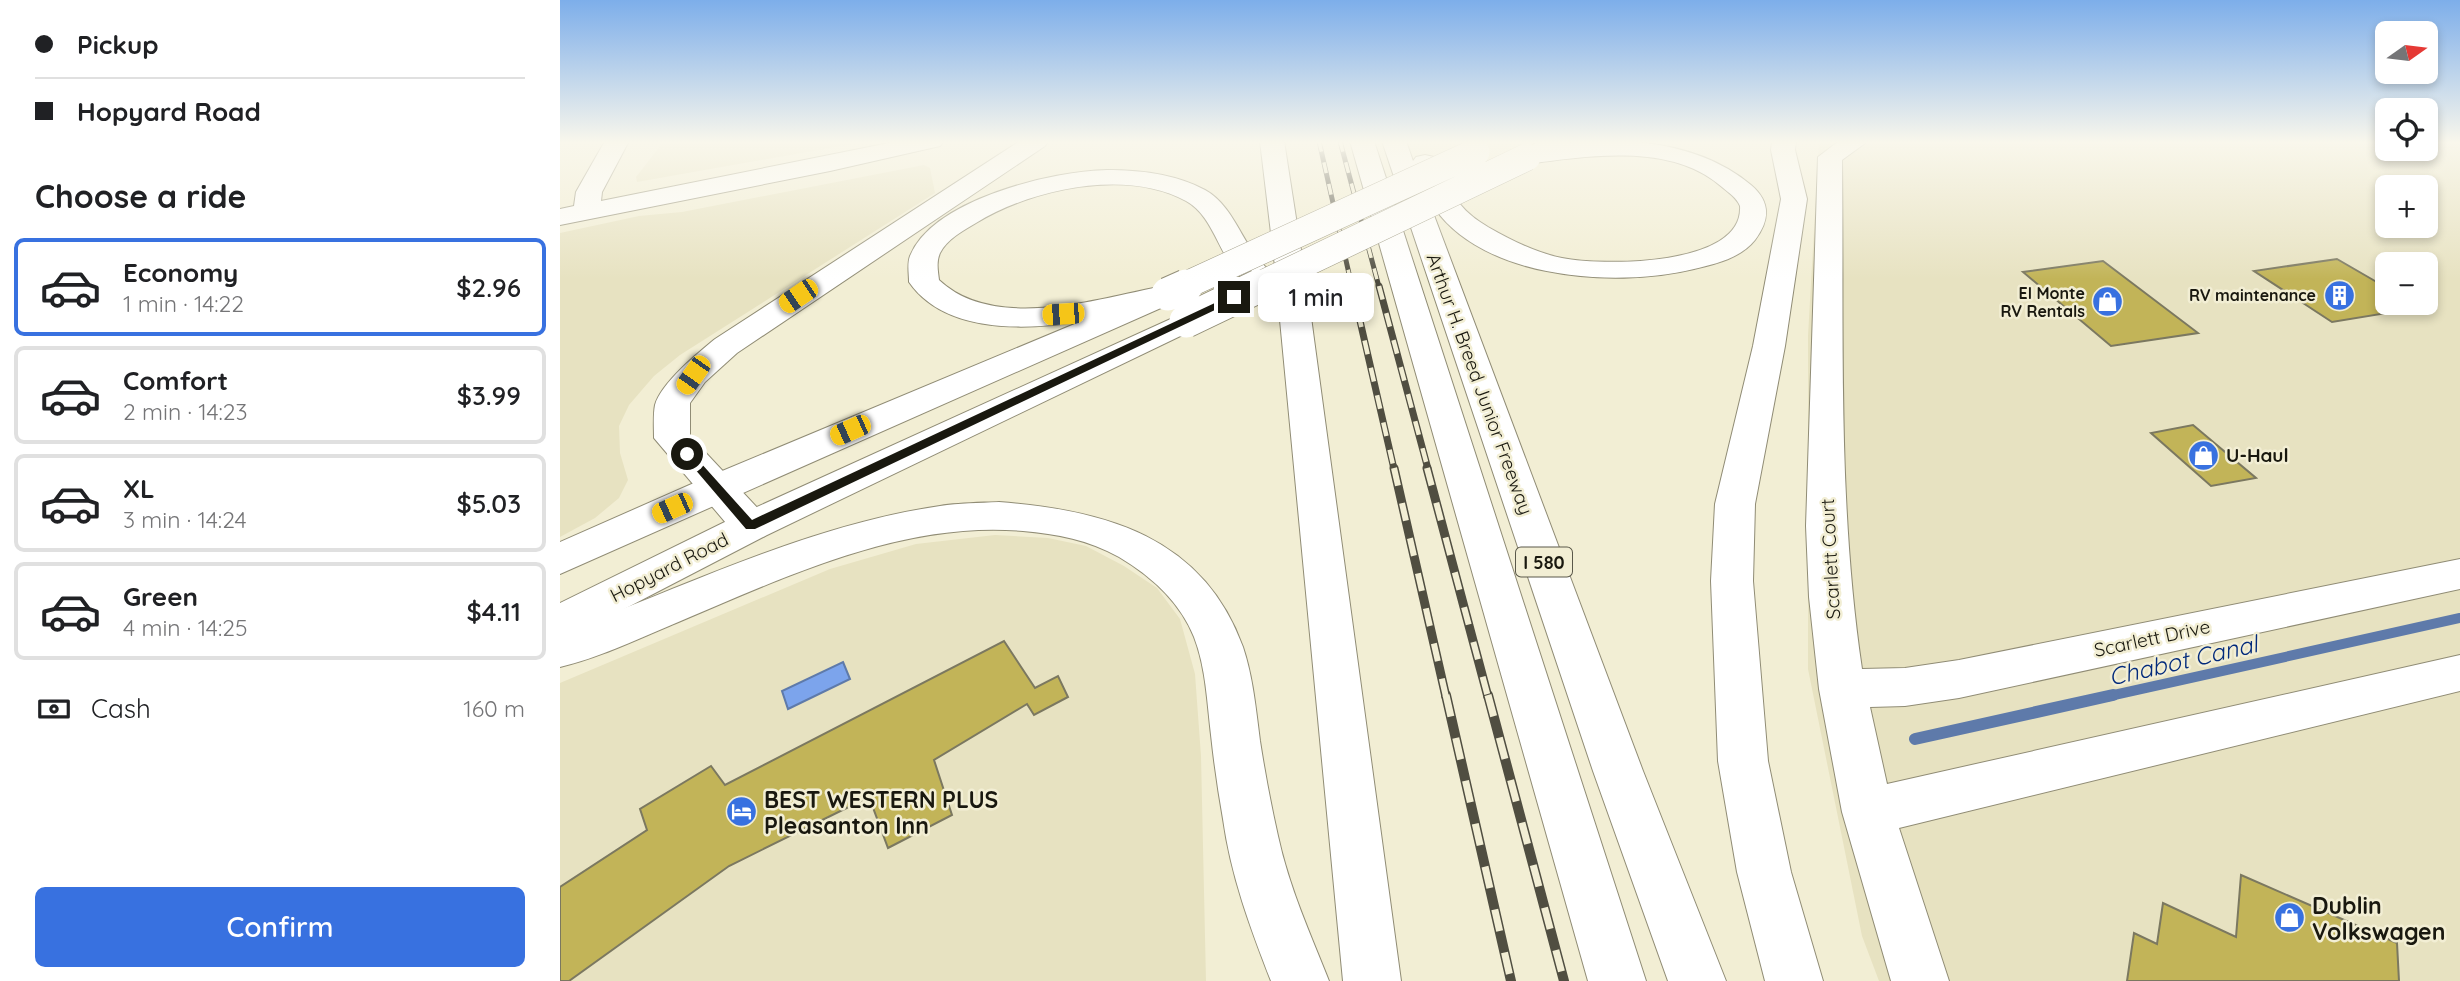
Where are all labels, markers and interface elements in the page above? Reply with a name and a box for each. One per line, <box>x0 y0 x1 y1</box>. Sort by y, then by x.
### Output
north arrow <box>2375 21 2438 84</box>
map controls <box>2375 21 2438 315</box>
text: Pickup <box>77 28 159 61</box>
text: Hopyard Road <box>77 95 261 128</box>
button: locate <box>2375 98 2438 161</box>
button: + <box>2375 175 2438 238</box>
text: Choose a ride <box>35 176 247 216</box>
street label: Arthur H. Breed Junior Freeway <box>1421 250 1539 518</box>
button: − <box>2375 252 2438 315</box>
icon: car <box>39 256 102 319</box>
text: Economy <box>123 256 238 289</box>
text: $2.96 <box>456 271 521 304</box>
callout: 1 min <box>1258 272 1374 322</box>
car <box>775 276 822 316</box>
building icon: RV maintenance <box>2322 278 2356 312</box>
route end <box>1218 281 1250 313</box>
text: 1 min <box>1288 283 1344 312</box>
place label: El Monte RV Rentals <box>2000 283 2085 321</box>
shop icon: El Monte RV Rentals <box>2091 285 2125 319</box>
place label: RV maintenance <box>2189 285 2316 305</box>
text: 1 min · 14:22 <box>123 289 244 318</box>
car <box>1042 302 1085 326</box>
car <box>673 352 714 398</box>
icon: car <box>39 364 102 427</box>
text: Comfort <box>123 364 228 397</box>
text: $3.99 <box>457 379 521 412</box>
text: 2 min · 14:23 <box>123 397 248 426</box>
car <box>827 412 874 448</box>
route start <box>671 438 703 470</box>
shop icon: U-Haul <box>2186 438 2220 472</box>
place label: U-Haul <box>2226 443 2289 467</box>
icon: car <box>39 472 102 535</box>
text: XL <box>123 472 155 505</box>
text: $5.03 <box>456 487 521 520</box>
car <box>649 490 696 526</box>
street label: Scarlett Court <box>1815 498 1845 620</box>
text: 3 min · 14:24 <box>123 505 247 534</box>
street label: Hopyard Road <box>606 527 732 607</box>
road number: I 580 <box>1516 548 1572 576</box>
icon: car <box>39 580 102 643</box>
text: Green <box>123 580 198 613</box>
text: $4.11 <box>466 595 521 628</box>
text: 4 min · 14:25 <box>123 613 248 642</box>
street label: Scarlett Drive <box>2092 614 2212 662</box>
water label: Chabot Canal <box>2106 628 2263 692</box>
icon: cash <box>35 690 73 728</box>
text: Cash <box>91 692 151 725</box>
text: 160 m <box>463 694 525 723</box>
place label: BEST WESTERN PLUS Pleasanton Inn <box>764 785 998 840</box>
hotel icon: BEST WESTERN PLUS Pleasanton Inn <box>724 795 758 829</box>
button: Confirm <box>35 887 525 967</box>
place label: Dublin Volkswagen <box>2312 891 2445 946</box>
shop icon: Dublin Volkswagen <box>2272 901 2306 935</box>

